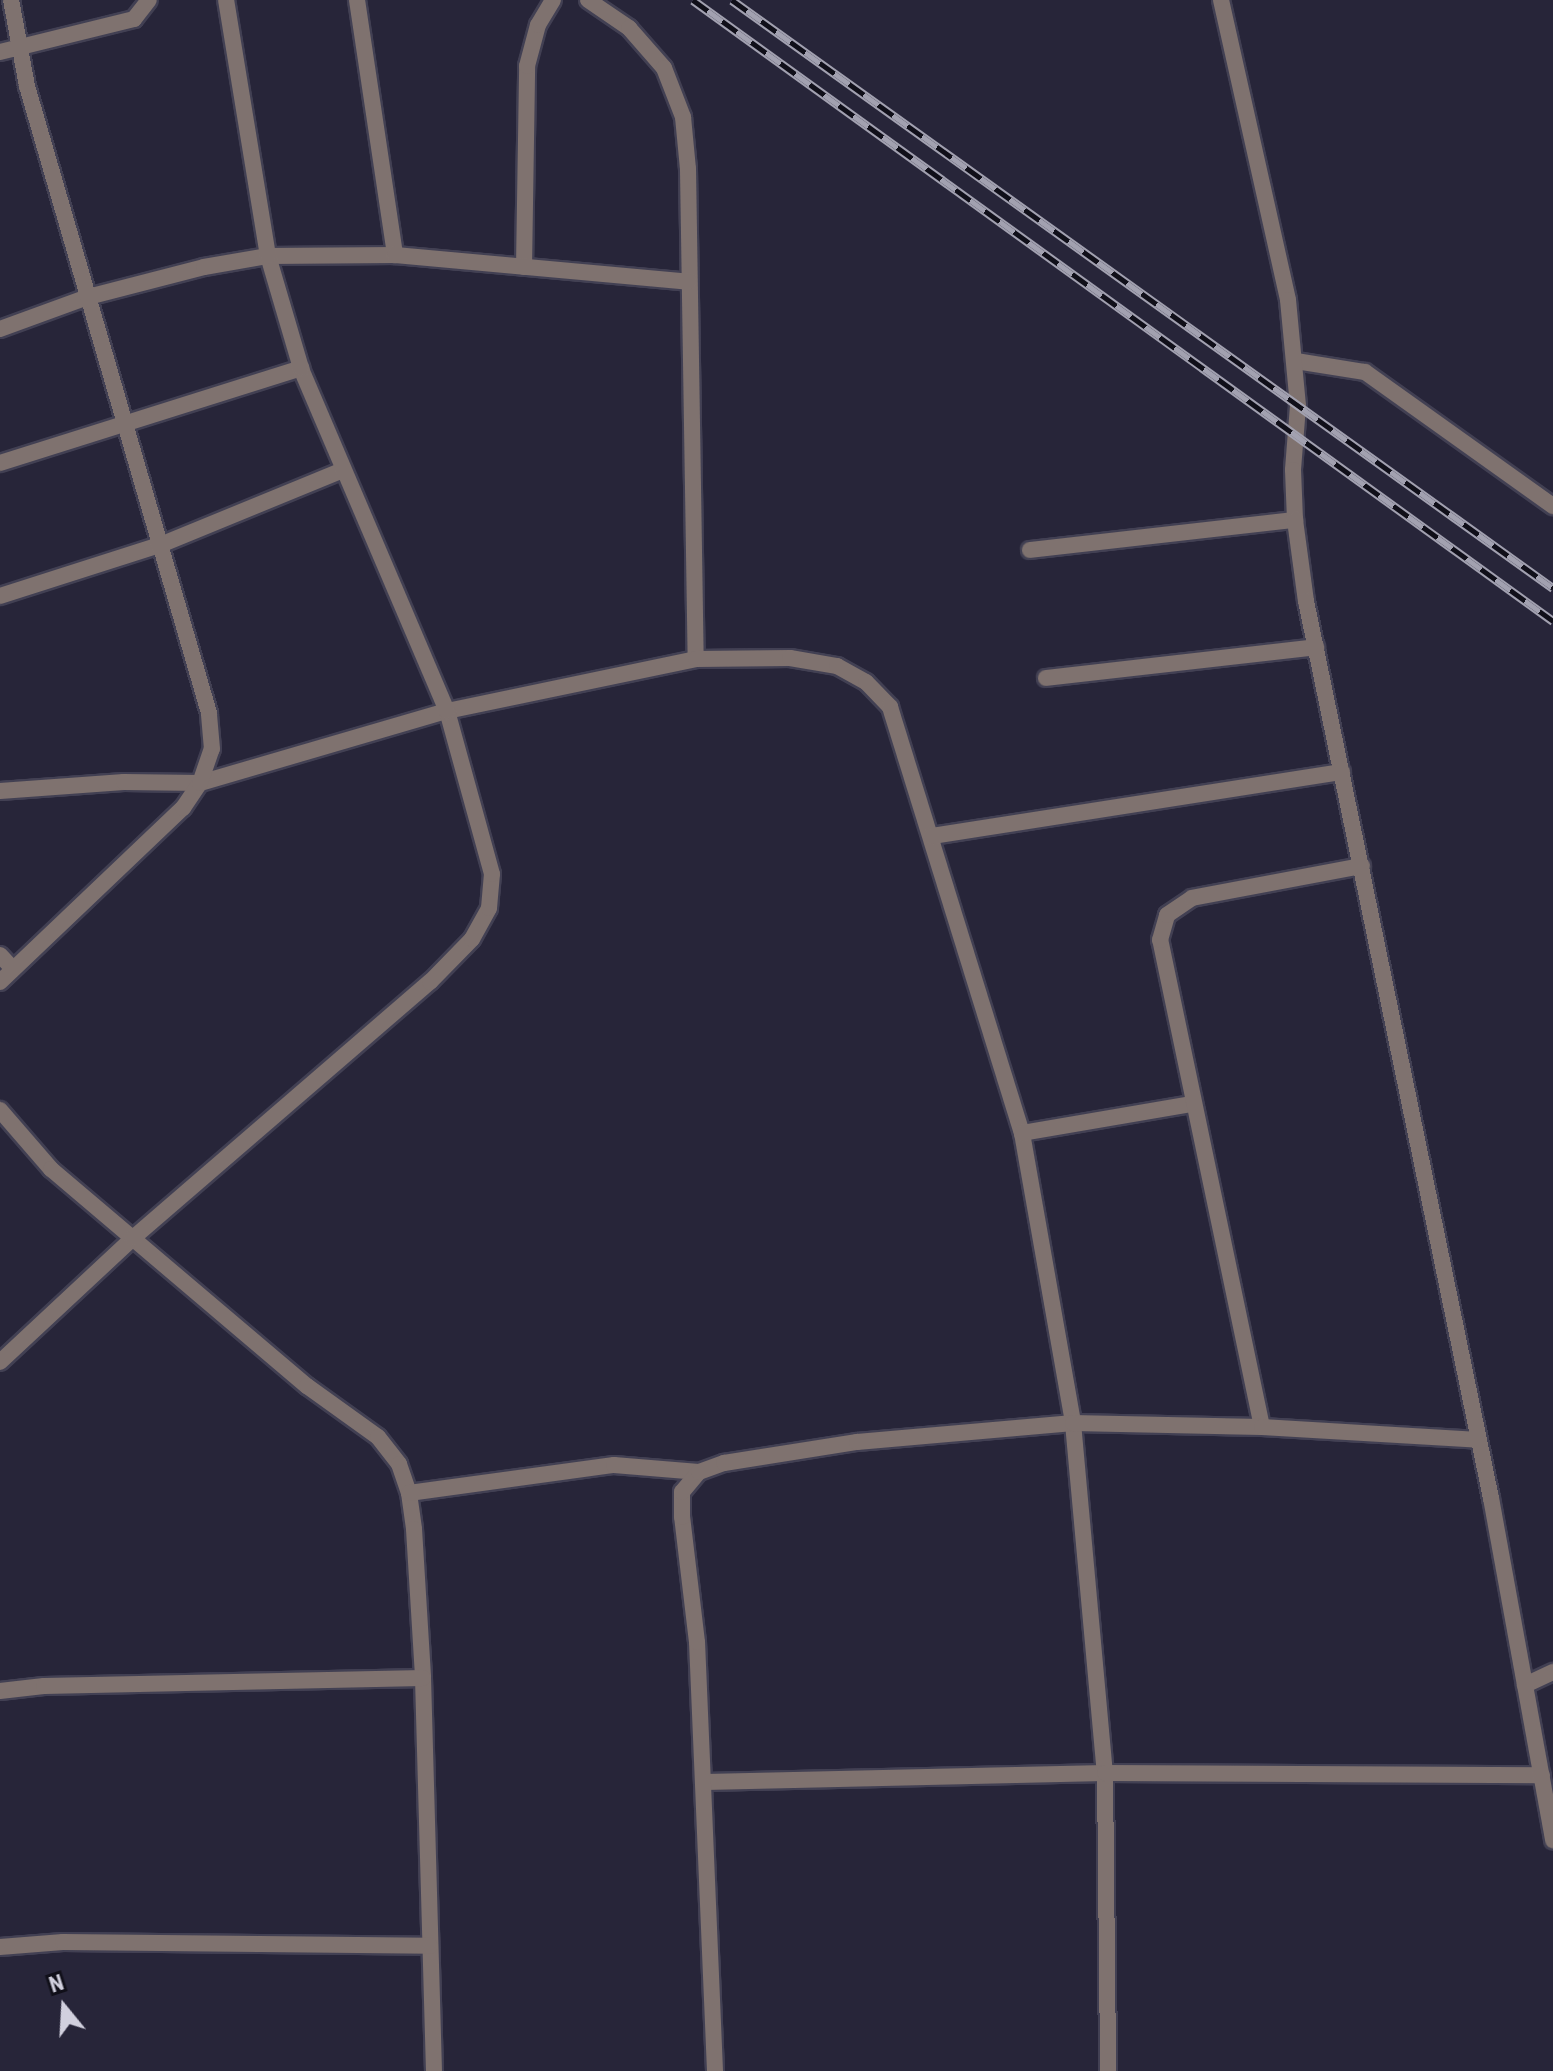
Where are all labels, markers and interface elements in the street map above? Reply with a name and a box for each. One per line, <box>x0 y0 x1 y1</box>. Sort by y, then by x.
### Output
north arrow <box>24 1967 104 2047</box>
text: N <box>46 1970 67 1998</box>

